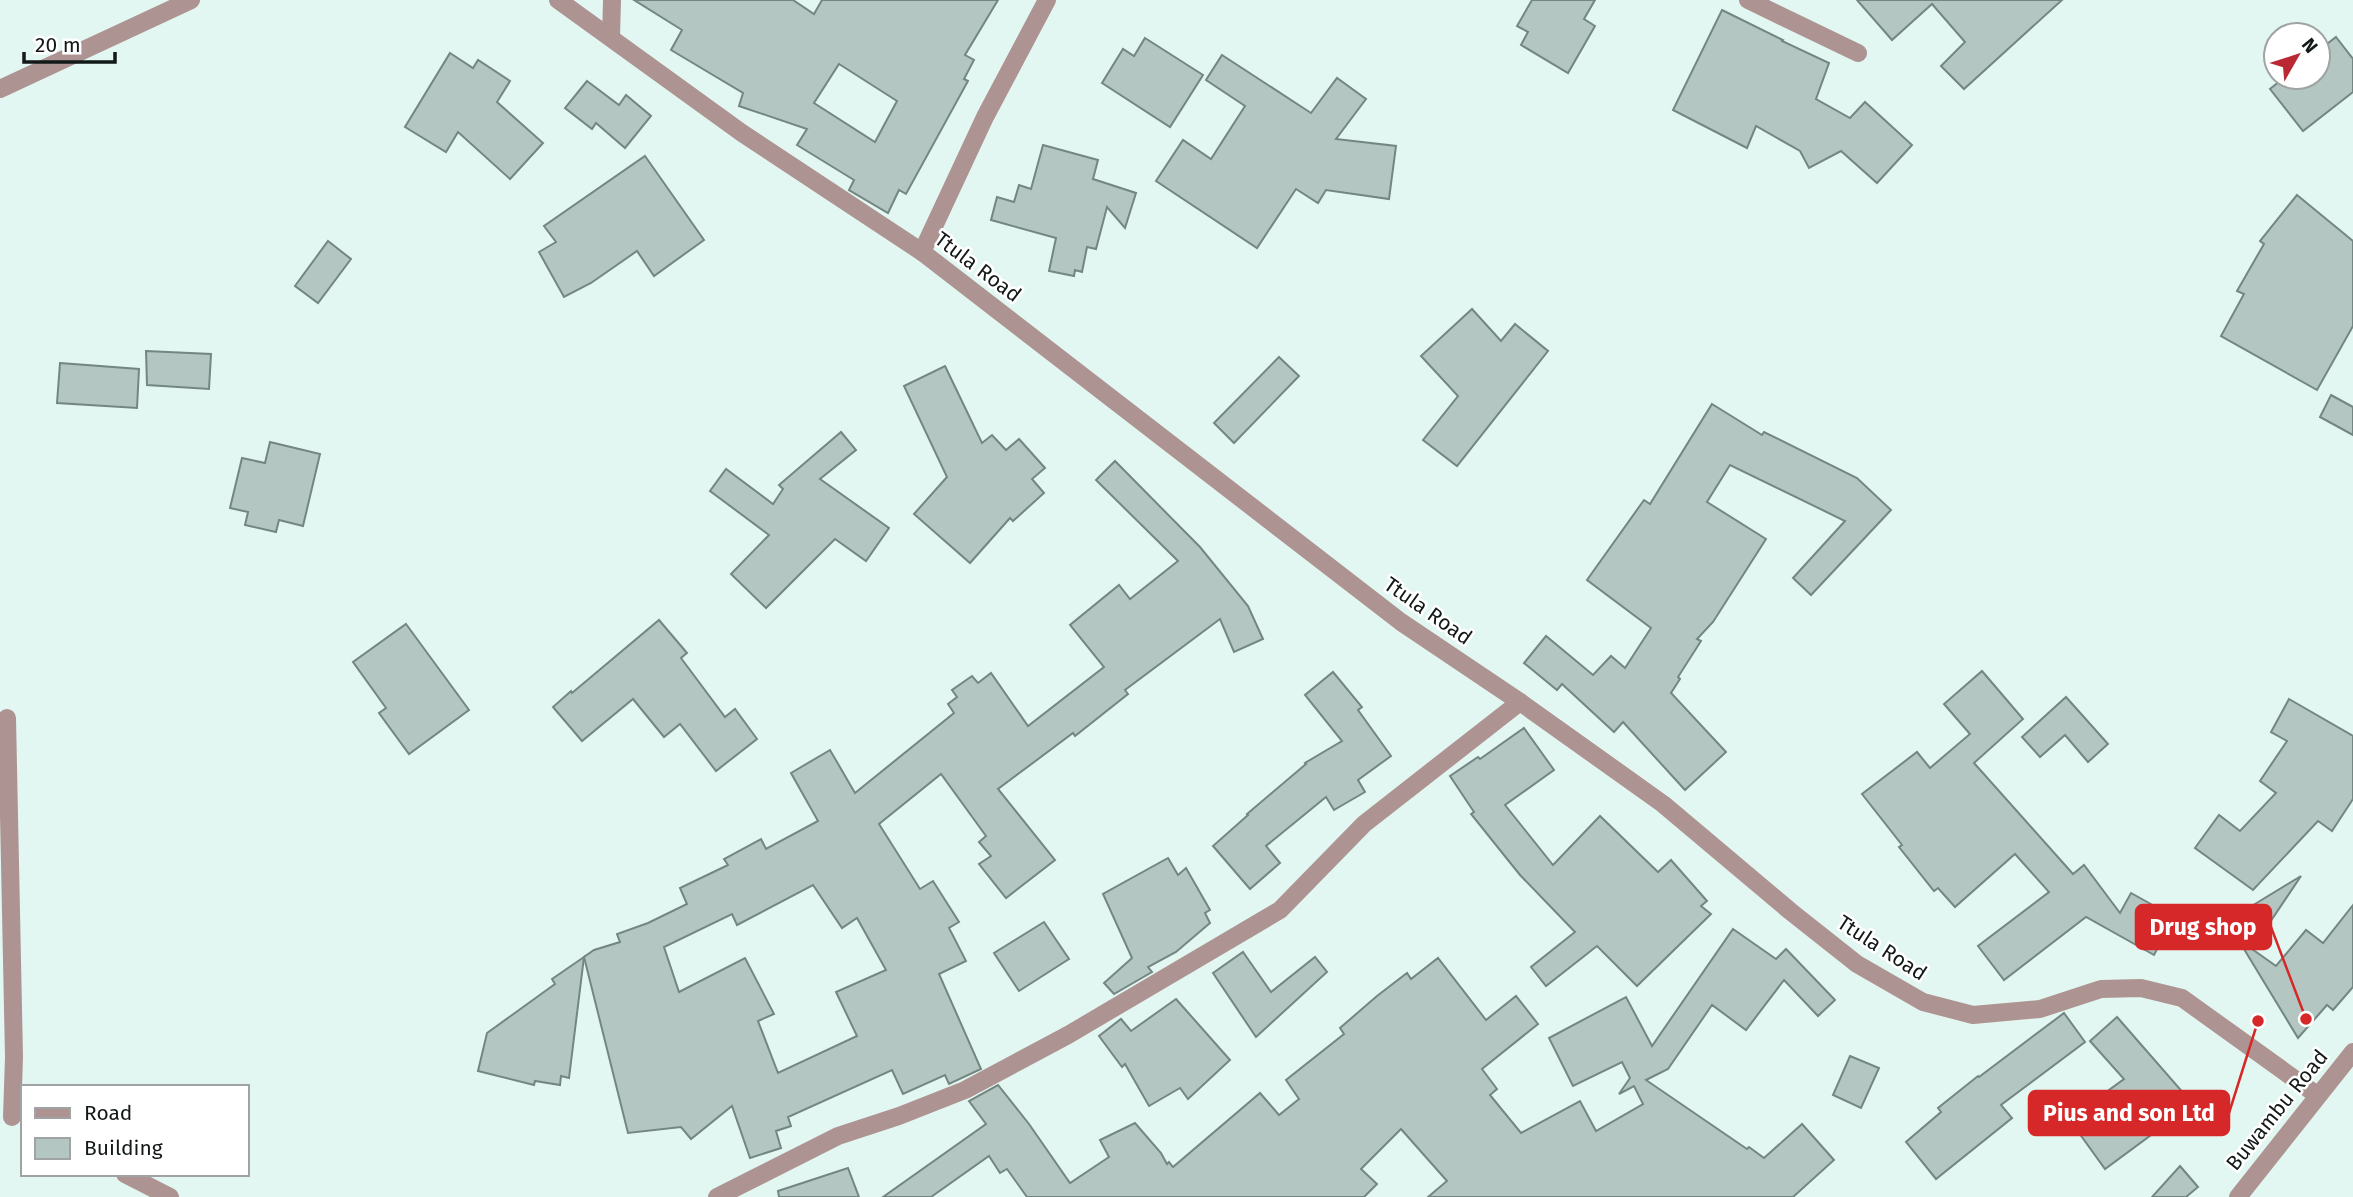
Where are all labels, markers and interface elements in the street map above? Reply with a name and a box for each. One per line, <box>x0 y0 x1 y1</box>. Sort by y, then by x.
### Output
scale bar <box>24 21 116 65</box>
north arrow <box>2262 21 2332 91</box>
text: 20 m <box>35 32 81 58</box>
text: N <box>2297 33 2323 58</box>
street label: Ttula Road <box>930 226 1026 308</box>
street label: Ttula Road <box>1379 571 1477 651</box>
callout: Drug shop <box>2136 905 2271 949</box>
street label: Ttula Road <box>1832 910 1932 986</box>
text: Drug shop <box>2149 913 2257 941</box>
street label: Buwambu Road <box>2220 1044 2334 1176</box>
legend <box>21 1085 248 1176</box>
callout: Pius and son Ltd <box>2029 1091 2229 1135</box>
text: Pius and son Ltd <box>2043 1099 2215 1127</box>
text: Road <box>84 1100 132 1126</box>
text: Building <box>84 1135 163 1161</box>

